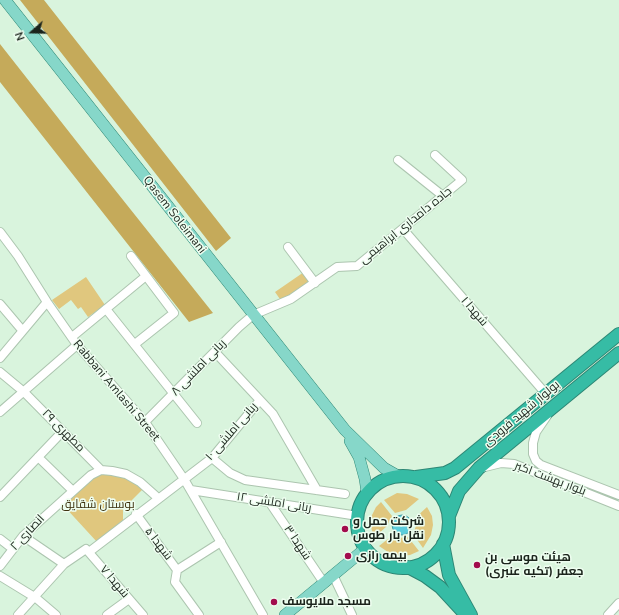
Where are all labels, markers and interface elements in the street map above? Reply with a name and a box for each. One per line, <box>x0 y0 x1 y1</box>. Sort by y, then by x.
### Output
north arrow <box>12 12 52 52</box>
text: N <box>12 30 29 43</box>
street label: Qasem Soleimani <box>139 174 209 256</box>
street label: جاده دامداری ابراهیمی <box>357 184 455 268</box>
street label: شهدا ۱ <box>457 294 491 330</box>
street label: ربانی املشی ۸ <box>168 337 230 399</box>
street label: Rabbani Amlashi Street <box>69 338 163 444</box>
street label: بولوار شهید فرودی <box>481 378 563 450</box>
street label: ربانی املشی ۱۰ <box>203 400 261 464</box>
street label: مطهری ۲۹ <box>39 407 87 455</box>
street label: بلوار بهشت اکبر <box>512 459 588 499</box>
street label: ربانی املشی ۱۲ <box>236 490 312 516</box>
park label: بوستان شقایق <box>61 498 135 512</box>
street label: انصاری ۲ <box>8 512 48 554</box>
place label: شرکت حمل و نقل بار طوس <box>353 515 424 543</box>
street label: شهدا ۳ <box>280 523 314 563</box>
marker: شرکت حمل و نقل بار طوس <box>340 524 350 534</box>
street label: شهدا ۵ <box>141 525 175 563</box>
place label: بیمه رازی <box>356 549 407 563</box>
marker: بیمه رازی <box>343 551 353 561</box>
place label: هيئت موسی بن جعفر (تکیه عنبری) <box>485 551 583 579</box>
marker: هيئت موسی بن جعفر (تکیه عنبری) <box>472 560 482 570</box>
street label: شهدا ۷ <box>96 563 132 601</box>
place label: مسجد ملایوسف <box>282 595 371 609</box>
marker: مسجد ملایوسف <box>269 597 279 607</box>

